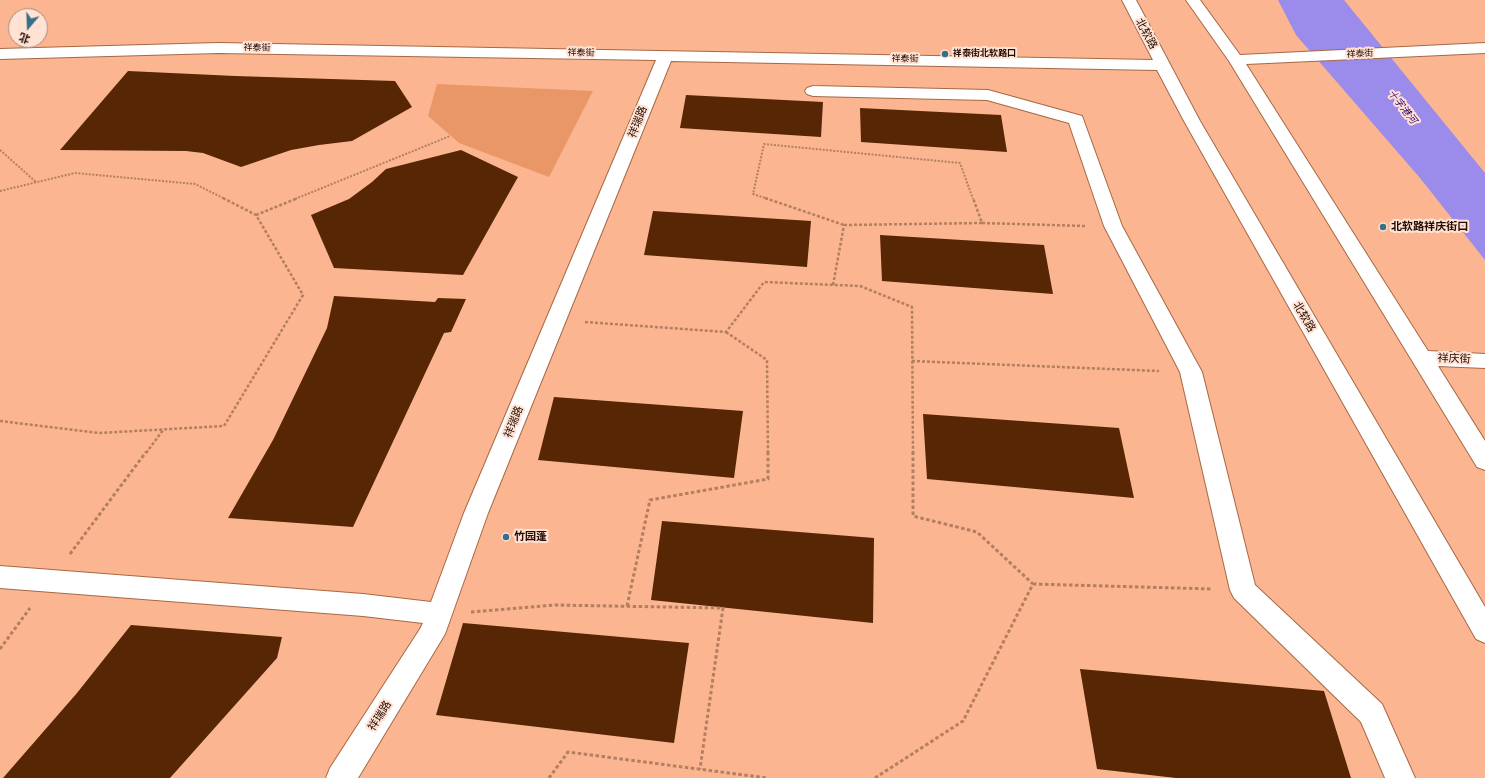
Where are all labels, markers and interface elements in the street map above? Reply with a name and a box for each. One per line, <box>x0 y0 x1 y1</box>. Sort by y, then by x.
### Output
north arrow <box>8 8 48 48</box>
street label: 北软路 <box>1132 16 1160 52</box>
text: 北 <box>17 31 32 46</box>
street label: 祥泰街 <box>243 42 271 54</box>
street label: 祥泰街 <box>567 47 595 59</box>
street label: 祥泰街 <box>1346 48 1374 60</box>
marker: 祥泰街北软路口 <box>940 49 950 59</box>
place label: 祥泰街北软路口 <box>953 49 1016 59</box>
street label: 祥泰街 <box>891 53 919 65</box>
water label: 十字港河 <box>1385 88 1419 126</box>
street label: 祥瑞路 <box>626 104 650 140</box>
place label: 北软路祥庆街口 <box>1391 220 1468 234</box>
marker: 北软路祥庆街口 <box>1378 222 1388 232</box>
street label: 北软路 <box>1290 299 1318 335</box>
street label: 祥庆街 <box>1437 352 1471 366</box>
street label: 祥瑞路 <box>502 404 526 440</box>
place label: 竹园蓬 <box>514 530 547 544</box>
marker: 竹园蓬 <box>501 532 511 542</box>
street label: 祥瑞路 <box>366 699 394 733</box>

